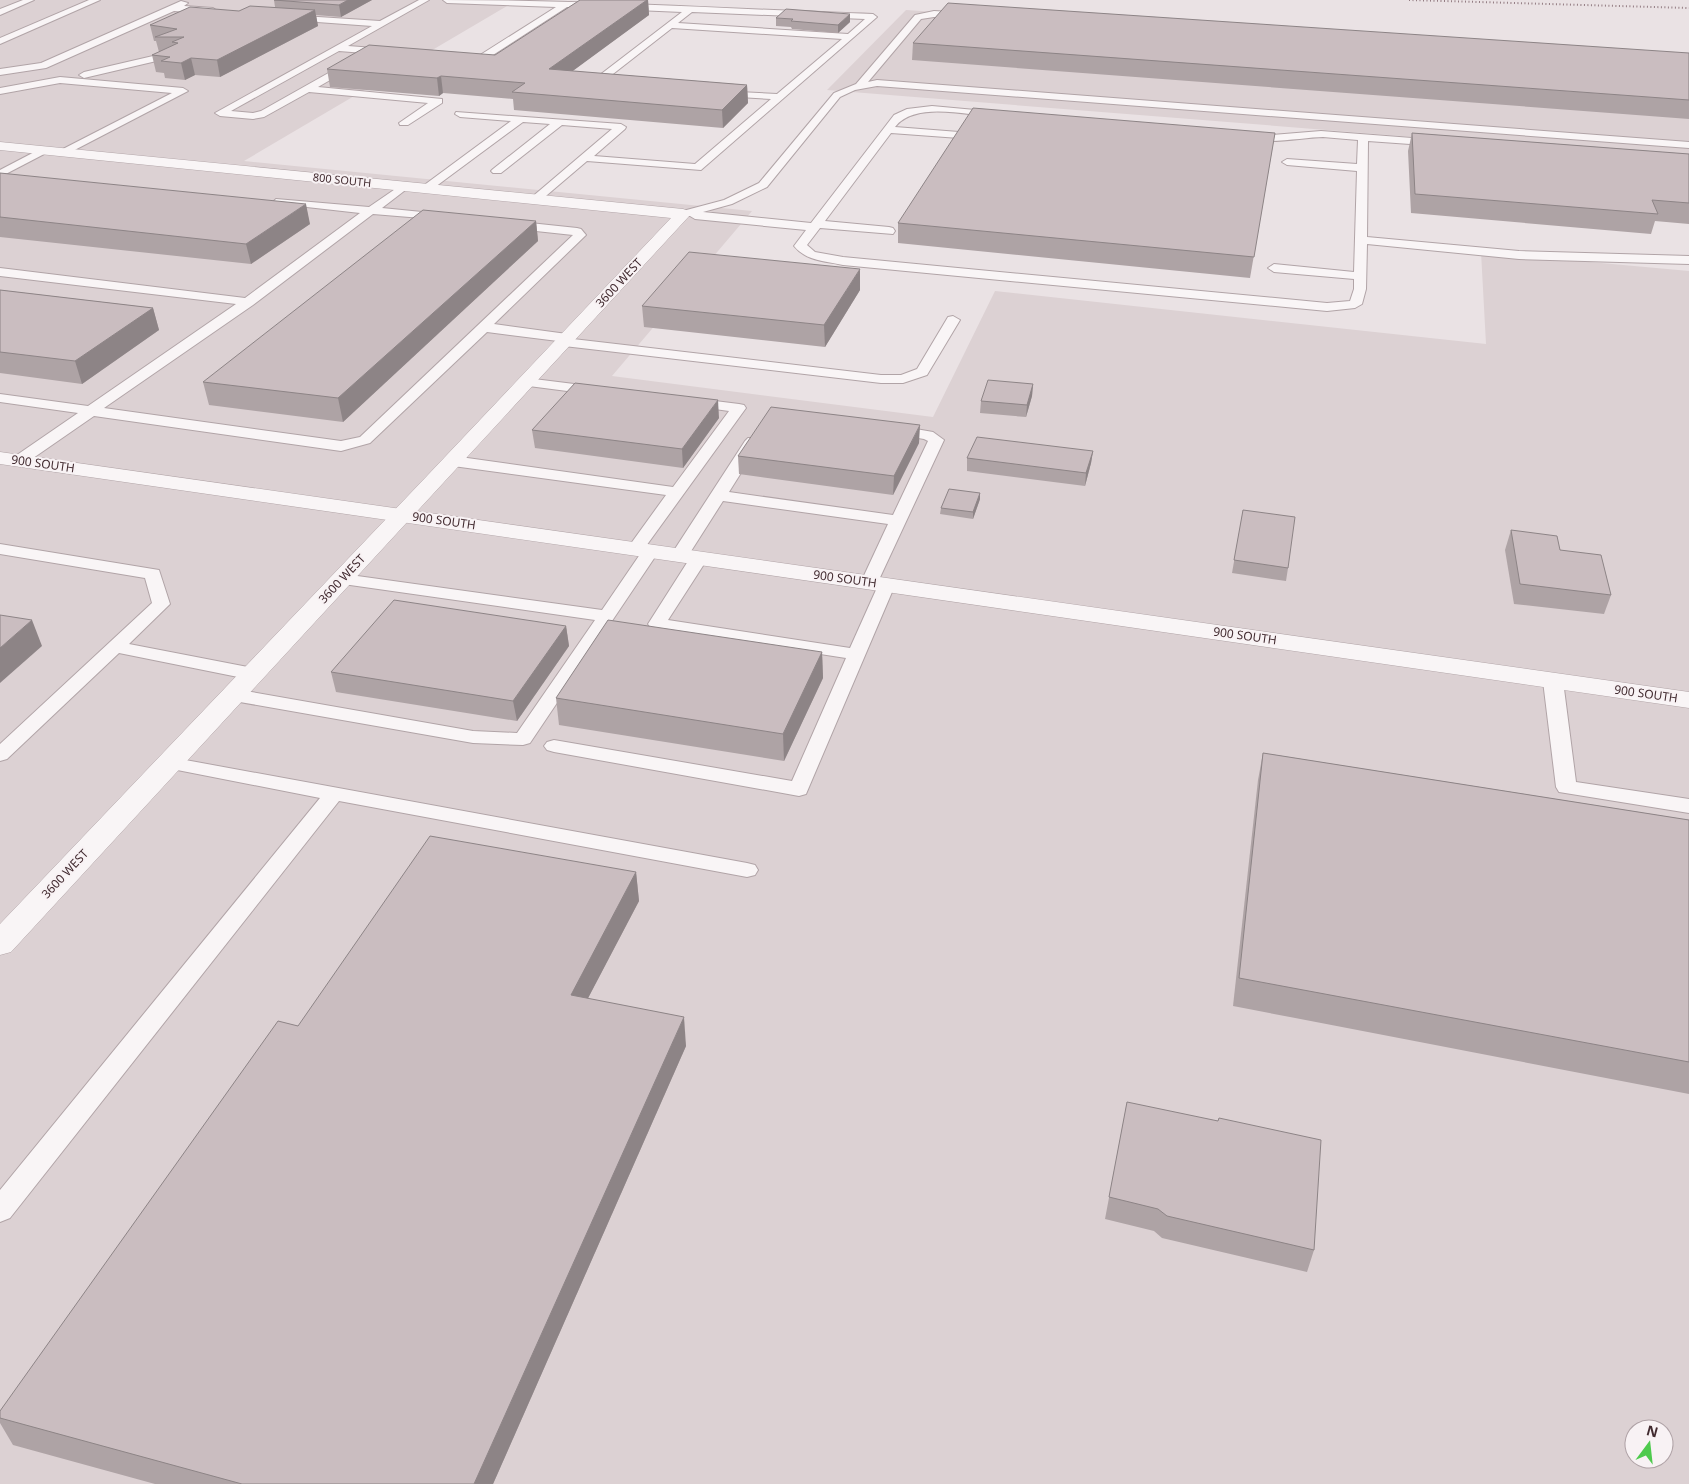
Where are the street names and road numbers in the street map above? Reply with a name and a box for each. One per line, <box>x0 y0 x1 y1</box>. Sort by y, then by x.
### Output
street label: 800 SOUTH <box>312 169 372 190</box>
street label: 3600 WEST <box>591 254 646 311</box>
street label: 900 SOUTH <box>10 451 76 476</box>
street label: 900 SOUTH <box>411 508 477 533</box>
street label: 3600 WEST <box>314 550 369 607</box>
street label: 900 SOUTH <box>812 566 878 591</box>
street label: 900 SOUTH <box>1212 623 1278 648</box>
street label: 900 SOUTH <box>1613 681 1679 706</box>
street label: 3600 WEST <box>37 845 92 902</box>

